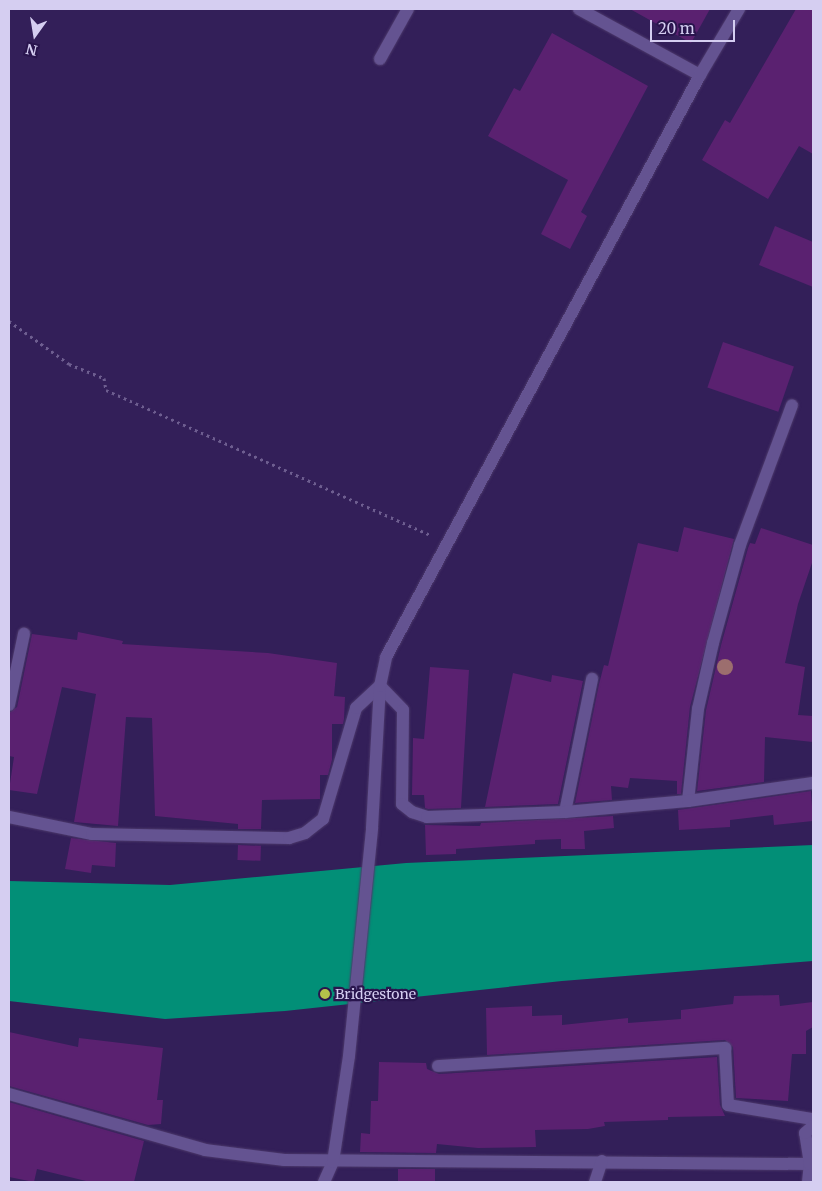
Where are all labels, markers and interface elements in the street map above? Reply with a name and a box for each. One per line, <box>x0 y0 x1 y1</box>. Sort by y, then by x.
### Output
north arrow <box>10 10 60 60</box>
scale bar <box>652 10 737 42</box>
text: 20 m <box>658 19 695 38</box>
text: N <box>24 40 39 60</box>
place label: Bridgestone <box>335 986 416 1002</box>
marker: Bridgestone <box>319 988 331 1000</box>

